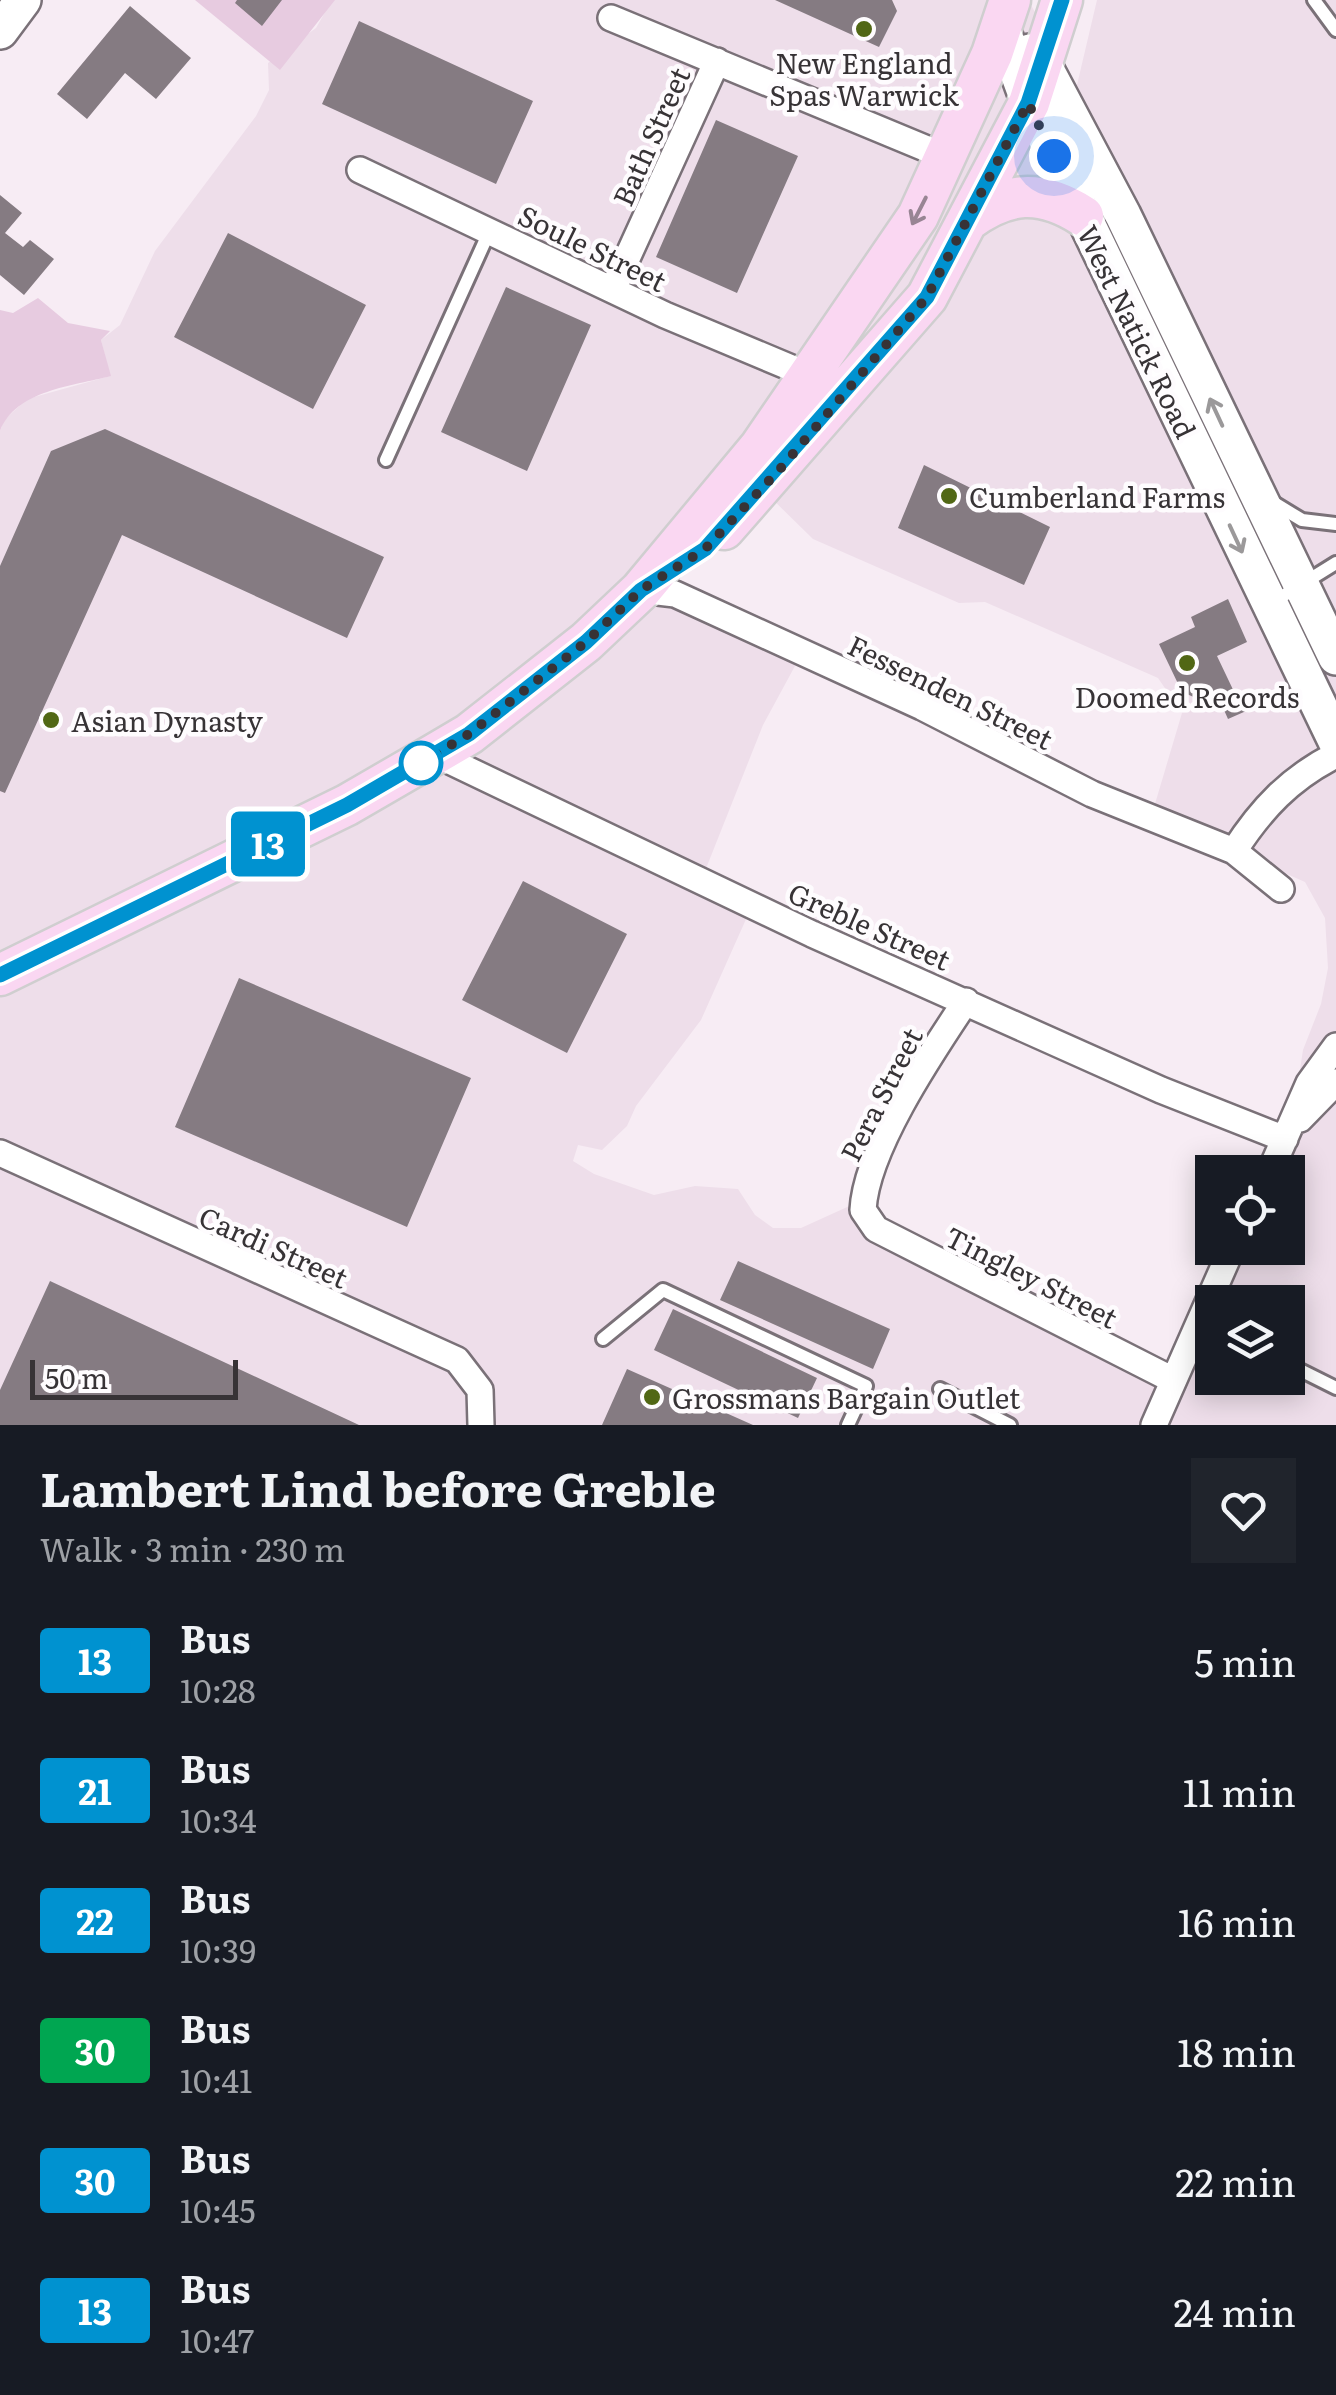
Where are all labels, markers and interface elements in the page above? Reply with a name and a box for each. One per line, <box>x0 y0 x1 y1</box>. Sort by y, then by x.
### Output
marker: New England Spas Warwick <box>853 18 875 40</box>
place label: New England Spas Warwick <box>769 41 960 115</box>
street label: Bath Street <box>601 59 700 212</box>
your location <box>1029 131 1079 181</box>
street label: Soule Street <box>512 193 675 301</box>
one-way arrow <box>909 196 928 226</box>
street label: West Natick Road <box>1068 217 1208 445</box>
one-way arrow <box>1206 398 1225 428</box>
place label: Cumberland Farms <box>969 475 1225 517</box>
marker: Cumberland Farms <box>938 485 960 507</box>
one-way arrow <box>1228 523 1247 553</box>
street label: Fessenden Street <box>841 623 1061 759</box>
marker: Doomed Records <box>1176 652 1198 674</box>
place label: Doomed Records <box>1075 675 1299 717</box>
place label: Asian Dynasty <box>71 699 264 741</box>
marker: Asian Dynasty <box>40 709 62 731</box>
unlabelled marker <box>400 742 442 784</box>
line badge: 13 <box>223 812 313 876</box>
text: 13 <box>251 818 285 870</box>
street label: Greble Street <box>782 871 958 980</box>
street label: Pera Street <box>828 1019 932 1168</box>
map controls <box>1195 1155 1305 1395</box>
button: locate <box>1195 1155 1305 1265</box>
street label: Cardi Street <box>193 1194 356 1298</box>
street label: Tingley Street <box>938 1214 1126 1338</box>
button: layers <box>1195 1285 1305 1395</box>
scale bar <box>30 1355 238 1400</box>
text: 50 m <box>45 1356 108 1398</box>
place label: Grossmans Bargain Outlet <box>672 1376 1021 1418</box>
marker: Grossmans Bargain Outlet <box>641 1386 663 1408</box>
text: Lambert Lind before Greble <box>40 1451 716 1522</box>
button: heart <box>1191 1458 1296 1563</box>
text: Walk · 3 min · 230 m <box>40 1524 345 1572</box>
text: Bus <box>180 1608 251 1665</box>
text: 5 min <box>1194 1632 1296 1689</box>
text: 13 <box>78 1634 112 1686</box>
text: 10:28 <box>180 1665 256 1713</box>
text: Bus <box>180 1738 251 1795</box>
text: 11 min <box>1183 1762 1296 1819</box>
text: 21 <box>78 1764 112 1816</box>
text: 10:34 <box>180 1795 257 1843</box>
text: Bus <box>180 1868 251 1925</box>
text: 16 min <box>1178 1892 1296 1949</box>
text: 22 <box>76 1894 114 1946</box>
text: 10:39 <box>180 1925 256 1973</box>
text: Bus <box>180 1998 251 2055</box>
text: 18 min <box>1177 2022 1296 2079</box>
text: 30 <box>74 2024 116 2076</box>
text: 10:41 <box>180 2055 252 2103</box>
text: Bus <box>180 2128 251 2185</box>
text: 22 min <box>1175 2152 1296 2209</box>
text: 30 <box>74 2154 116 2206</box>
text: 10:45 <box>180 2185 255 2233</box>
text: Bus <box>180 2258 251 2315</box>
text: 24 min <box>1174 2282 1296 2339</box>
text: 13 <box>78 2284 112 2336</box>
text: 10:47 <box>180 2315 254 2363</box>

